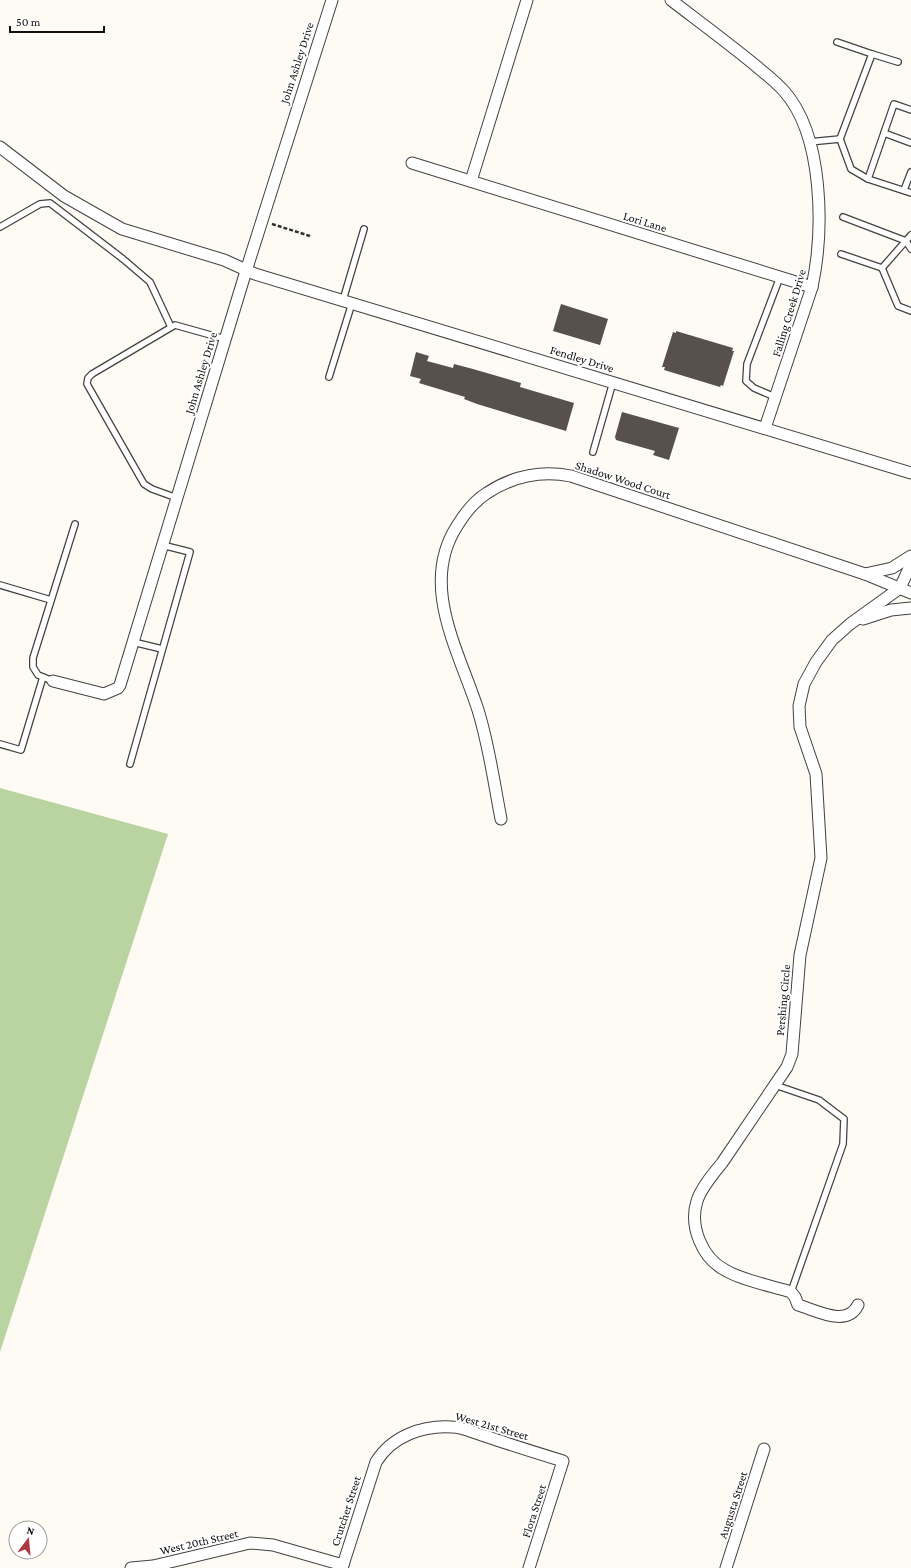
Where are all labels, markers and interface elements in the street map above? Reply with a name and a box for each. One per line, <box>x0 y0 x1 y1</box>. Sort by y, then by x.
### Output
scale bar <box>10 8 104 34</box>
text: 50 m <box>16 15 41 29</box>
street label: John Ashley Drive <box>277 20 317 106</box>
street label: Lori Lane <box>622 209 668 235</box>
street label: Falling Creek Drive <box>769 268 809 358</box>
street label: John Ashley Drive <box>182 330 220 417</box>
street label: Fendley Drive <box>548 343 616 375</box>
street label: Shadow Wood Court <box>574 458 673 502</box>
street label: Pershing Circle <box>773 964 793 1036</box>
street label: West 21st Street <box>454 1409 531 1443</box>
street label: Augusta Street <box>716 1469 751 1540</box>
street label: Crutcher Street <box>328 1473 364 1548</box>
street label: Flora Street <box>519 1482 549 1539</box>
north arrow <box>8 1520 48 1560</box>
text: N <box>25 1524 36 1537</box>
street label: West 20th Street <box>158 1526 241 1558</box>

